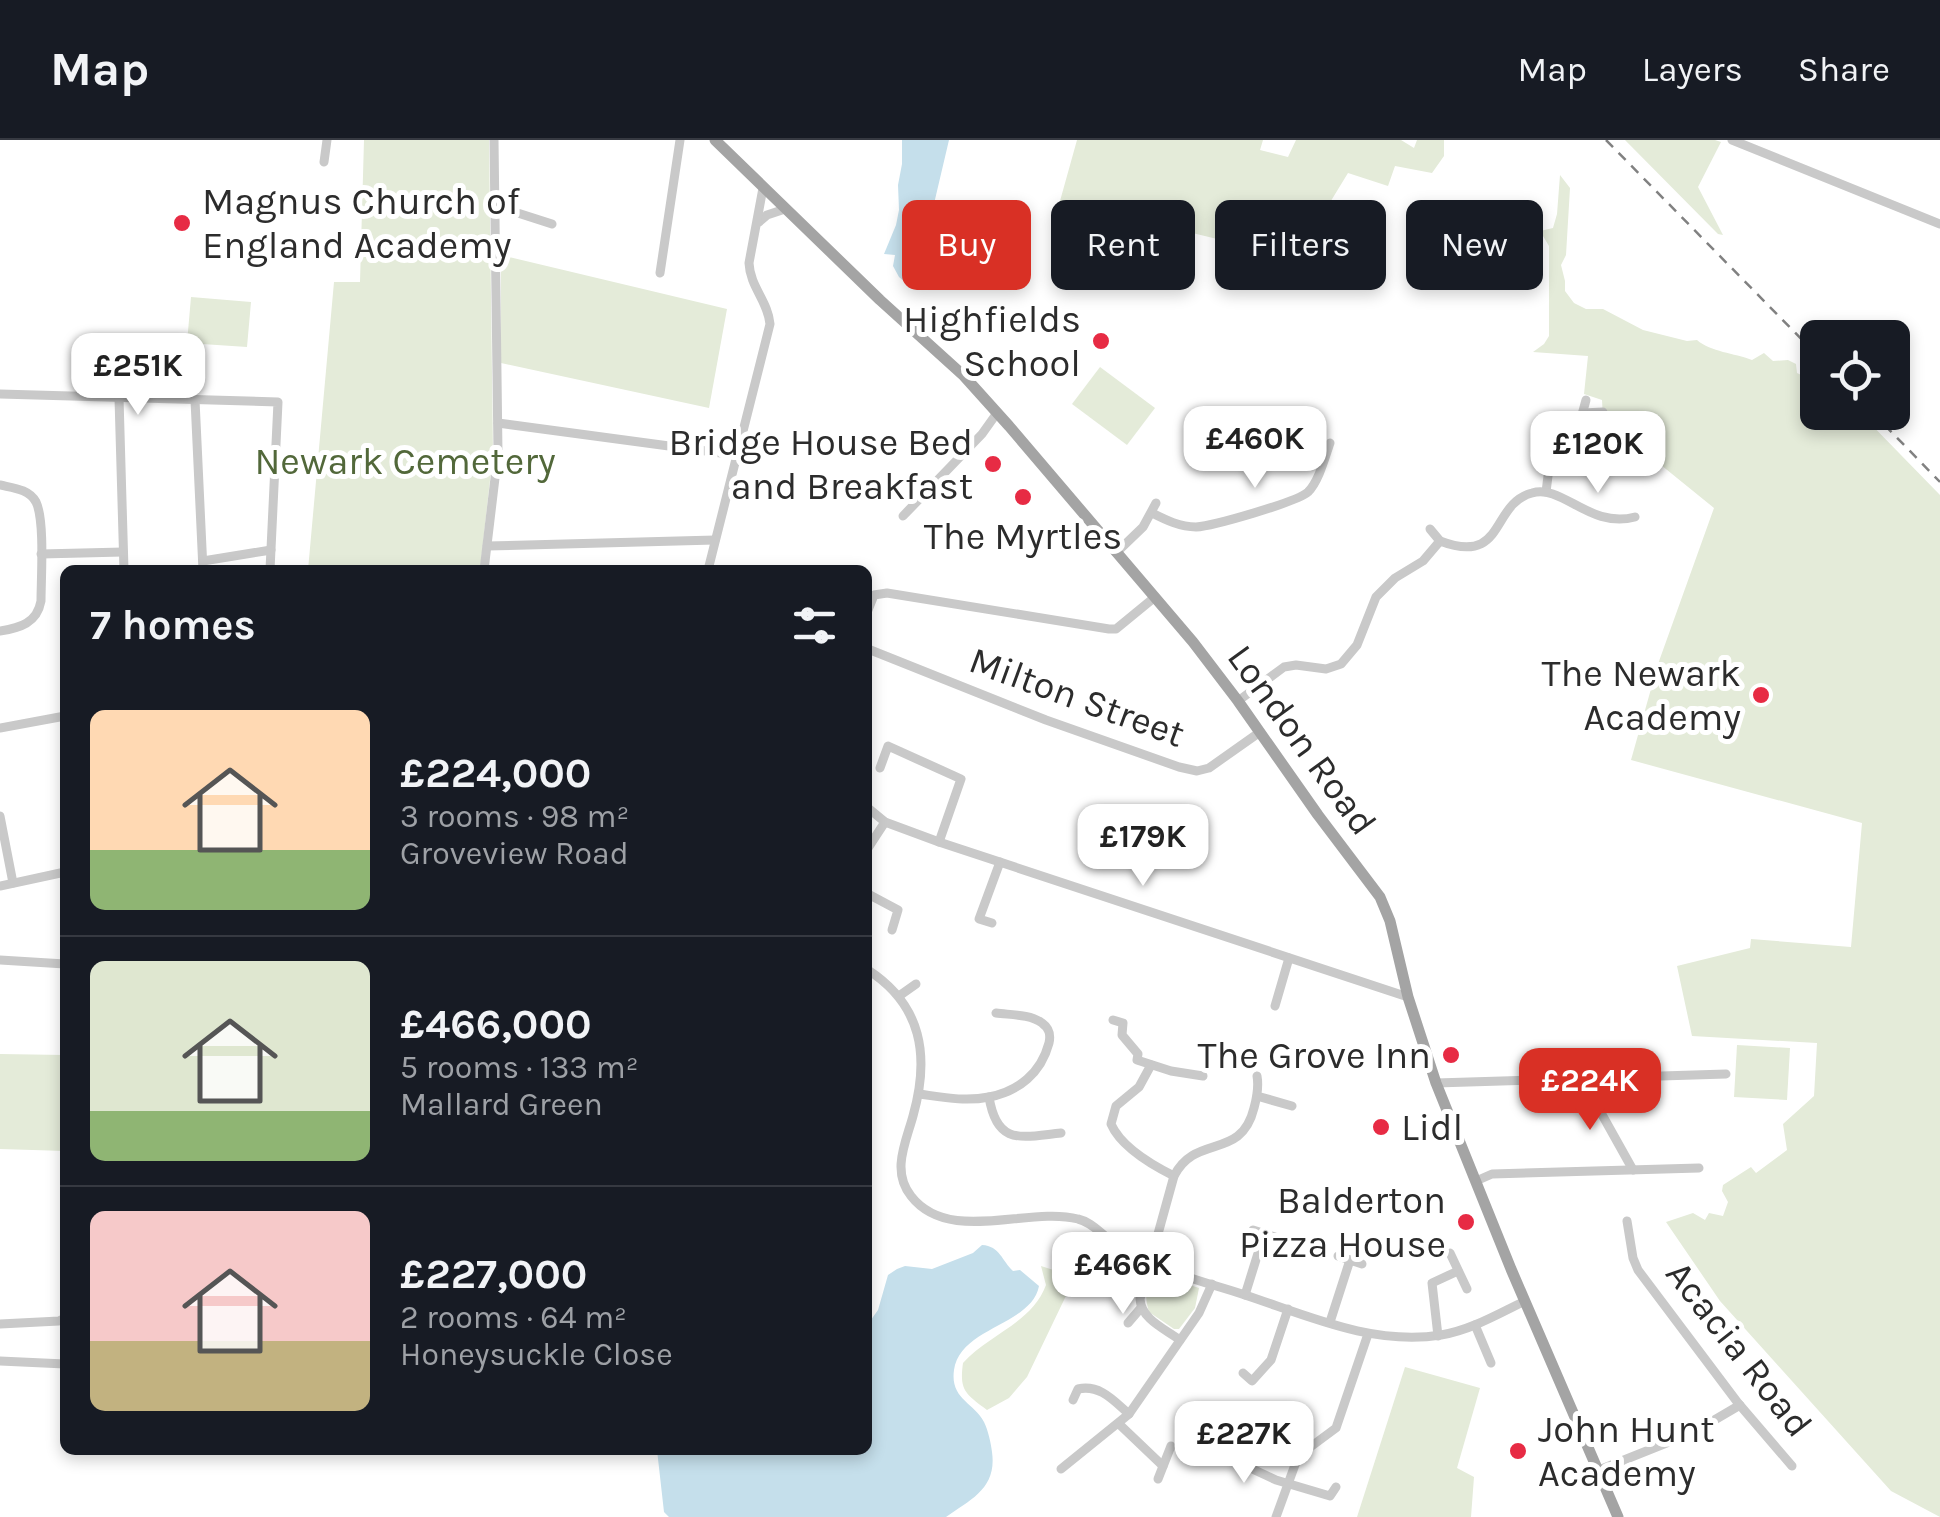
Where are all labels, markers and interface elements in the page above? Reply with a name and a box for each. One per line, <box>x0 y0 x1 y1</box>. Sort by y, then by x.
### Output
text: Map <box>50 41 149 97</box>
text: Map <box>1517 49 1587 90</box>
text: Layers <box>1642 49 1743 90</box>
text: Share <box>1798 49 1890 90</box>
place label: Magnus Church of England Academy <box>202 179 521 268</box>
chip: Buy <box>902 200 1031 290</box>
chip: Rent <box>1051 200 1195 290</box>
chip: Filters <box>1215 200 1386 290</box>
chip: New <box>1406 200 1543 290</box>
marker: Magnus Church of England Academy <box>171 212 193 234</box>
place label: Highfields School <box>903 297 1081 386</box>
map controls <box>1800 320 1910 430</box>
button: locate <box>1800 320 1910 430</box>
marker: Highfields School <box>1090 330 1112 352</box>
pin: £251K <box>68 333 208 418</box>
text: £251K <box>93 347 183 384</box>
pin: £460K <box>1185 406 1325 491</box>
pin: £120K <box>1528 411 1668 496</box>
place label: Bridge House Bed and Breakfast <box>668 420 973 509</box>
text: £460K <box>1206 420 1304 457</box>
text: £120K <box>1552 425 1644 462</box>
park label: Newark Cemetery <box>254 439 556 484</box>
marker: Bridge House Bed and Breakfast <box>982 453 1004 475</box>
marker: The Myrtles <box>1012 486 1034 508</box>
place label: The Myrtles <box>924 514 1122 559</box>
icon: filters <box>787 598 842 653</box>
text: 7 homes <box>90 600 256 650</box>
street label: London Road <box>1218 636 1386 844</box>
street label: Milton Street <box>963 637 1191 757</box>
place label: The Newark Academy <box>1541 651 1741 740</box>
marker: The Newark Academy <box>1750 684 1772 706</box>
text: £224,000 <box>400 748 591 798</box>
icon: home <box>170 750 290 870</box>
text: 3 rooms · 98 m² <box>400 798 629 835</box>
pin: £179K <box>1073 804 1213 889</box>
text: £179K <box>1099 818 1187 855</box>
text: Groveview Road <box>400 835 629 872</box>
text: £466,000 <box>400 999 592 1049</box>
icon: home <box>170 1001 290 1121</box>
place label: The Grove Inn <box>1197 1033 1431 1078</box>
marker: The Grove Inn <box>1440 1044 1462 1066</box>
pin: £224K <box>1520 1048 1660 1133</box>
text: 5 rooms · 133 m² <box>400 1049 639 1086</box>
text: £224K <box>1541 1062 1639 1099</box>
text: Mallard Green <box>400 1086 603 1123</box>
place label: Lidl <box>1401 1105 1463 1150</box>
marker: Lidl <box>1370 1116 1392 1138</box>
place label: Balderton Pizza House <box>1239 1178 1446 1267</box>
marker: Balderton Pizza House <box>1455 1211 1477 1233</box>
pin: £466K <box>1053 1232 1193 1317</box>
text: £466K <box>1074 1246 1172 1283</box>
text: £227,000 <box>400 1249 587 1299</box>
icon: home <box>170 1251 290 1371</box>
street label: Acacia Road <box>1656 1252 1822 1446</box>
text: 2 rooms · 64 m² <box>400 1299 627 1336</box>
text: Honeysuckle Close <box>400 1336 673 1373</box>
pin: £227K <box>1174 1401 1314 1486</box>
place label: John Hunt Academy <box>1538 1407 1715 1496</box>
text: £227K <box>1197 1415 1291 1452</box>
marker: John Hunt Academy <box>1507 1440 1529 1462</box>

